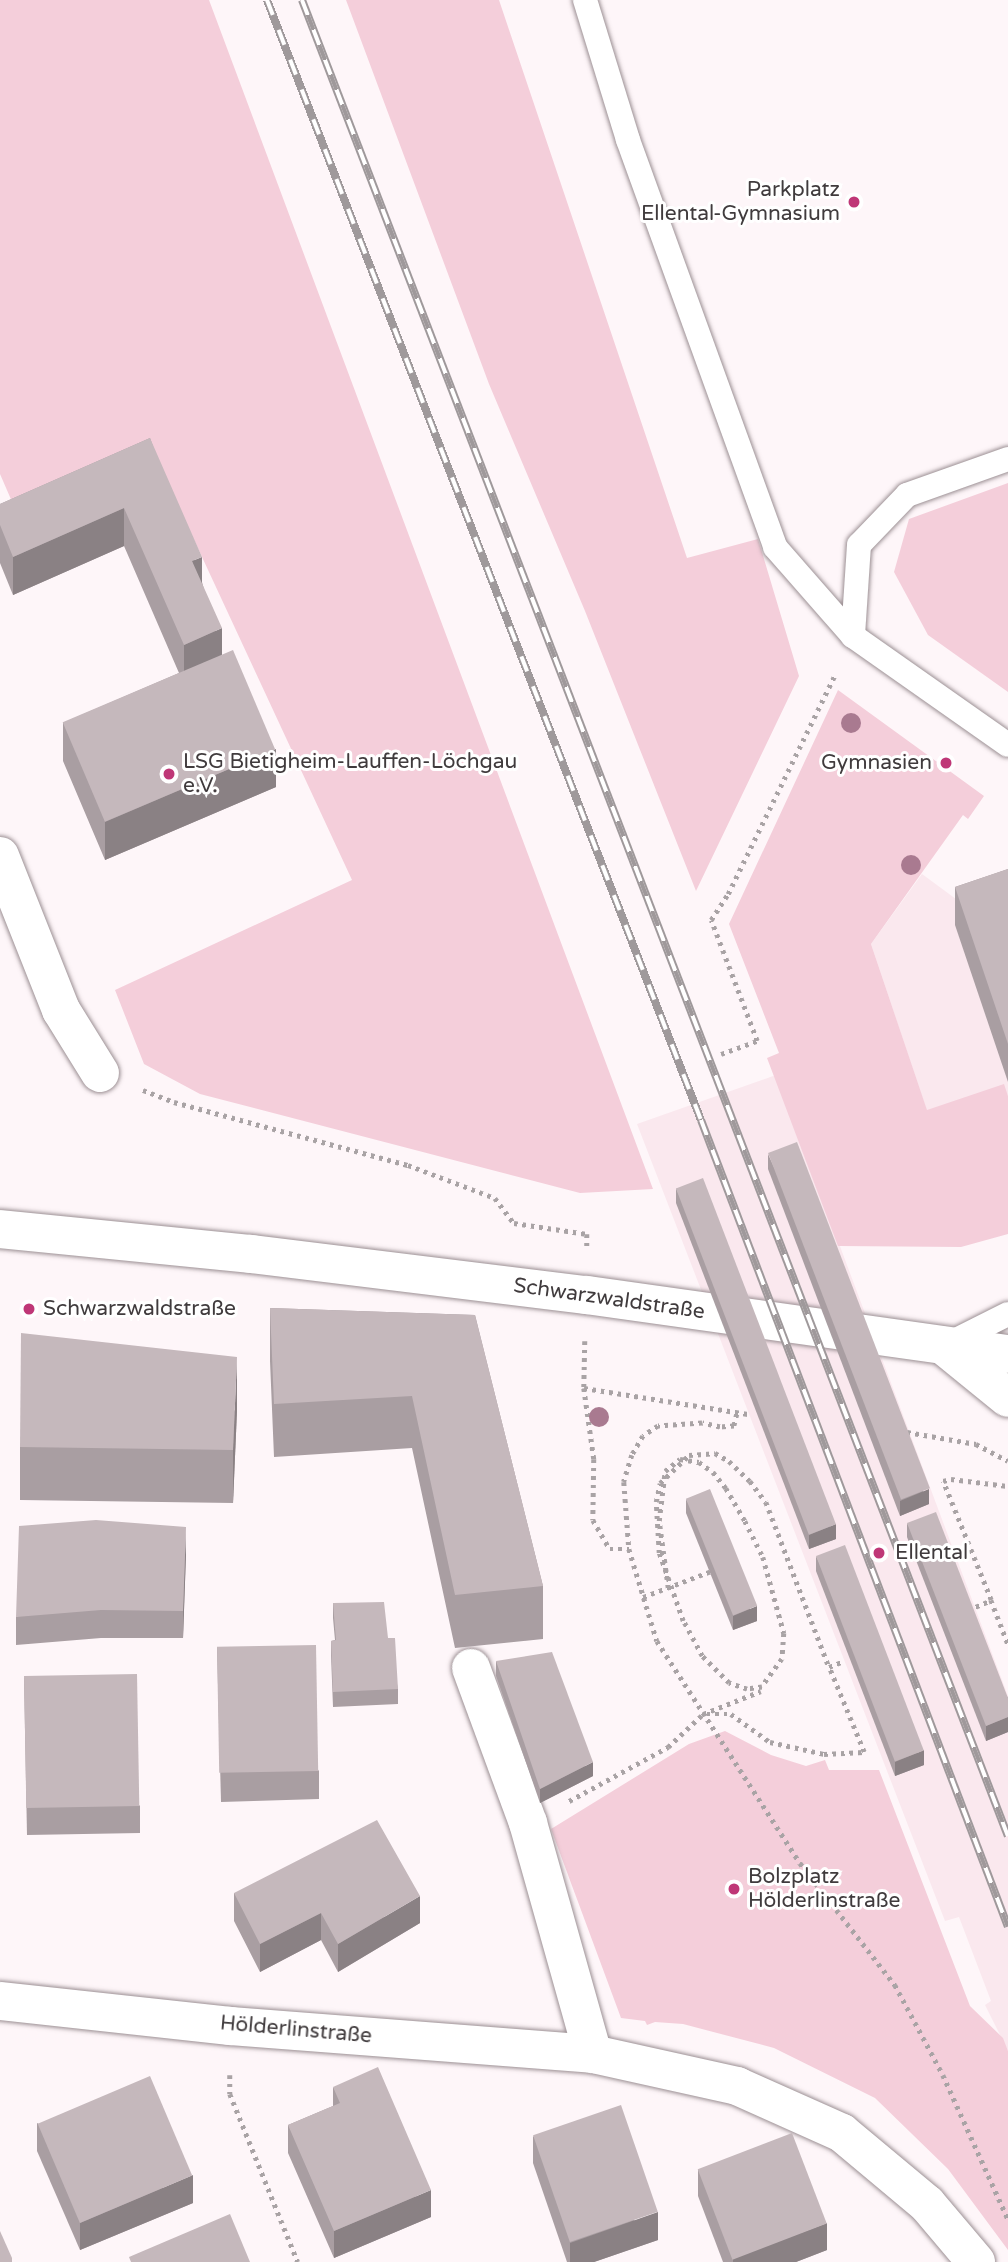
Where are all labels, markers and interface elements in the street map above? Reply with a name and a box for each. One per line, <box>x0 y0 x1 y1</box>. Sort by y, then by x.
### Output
place label: Parkplatz Ellental-Gymnasium <box>641 177 840 227</box>
marker: Parkplatz Ellental-Gymnasium <box>846 194 862 210</box>
place label: LSG Bietigheim-Lauffen-Löchgau e.V. <box>183 749 517 799</box>
place label: Gymnasien <box>821 750 932 776</box>
marker: Gymnasien <box>938 755 954 771</box>
marker: LSG Bietigheim-Lauffen-Löchgau e.V. <box>161 766 177 782</box>
street label: Schwarzwaldstraße <box>512 1273 706 1325</box>
place label: Schwarzwaldstraße <box>43 1296 236 1322</box>
marker: Schwarzwaldstraße <box>21 1301 37 1317</box>
place label: Ellental <box>895 1540 968 1566</box>
marker: Ellental <box>869 1543 889 1563</box>
place label: Bolzplatz Hölderlinstraße <box>748 1864 901 1914</box>
marker: Bolzplatz Hölderlinstraße <box>726 1881 742 1897</box>
street label: Hölderlinstraße <box>219 2011 373 2049</box>

